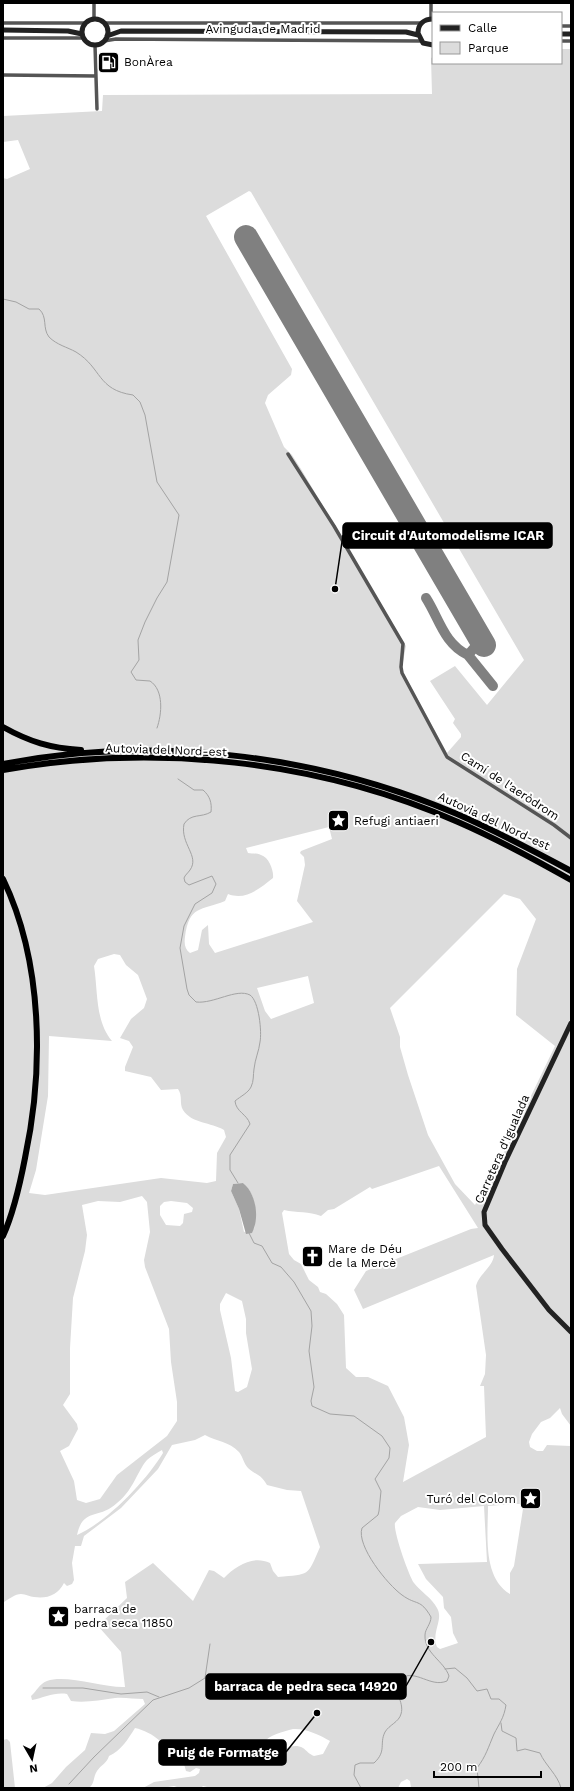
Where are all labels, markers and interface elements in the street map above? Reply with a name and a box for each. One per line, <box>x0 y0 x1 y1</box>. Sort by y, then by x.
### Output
legend <box>432 12 562 64</box>
text: Calle <box>468 21 497 35</box>
street label: Avinguda de Madrid <box>206 22 320 36</box>
text: Parque <box>468 41 509 55</box>
fuel station icon: BonÀrea <box>96 49 122 75</box>
place label: BonÀrea <box>124 55 173 69</box>
callout: Circuit d'Automodelisme ICAR <box>343 523 552 548</box>
text: Circuit d'Automodelisme ICAR <box>352 528 544 543</box>
street label: Autovia del Nord-est <box>105 741 227 759</box>
street label: Camí de l'aeròdrom <box>458 749 562 823</box>
street label: Autovia del Nord-est <box>436 789 552 853</box>
place icon: Refugi antiaeri <box>326 808 352 834</box>
place label: Refugi antiaeri <box>354 814 439 828</box>
street label: Carretera d'Igualada <box>472 1092 532 1206</box>
place label: Mare de Déu de la Mercè <box>328 1242 402 1270</box>
church icon: Mare de Déu de la Mercè <box>299 1243 325 1269</box>
place icon: Turó del Colom <box>518 1486 544 1512</box>
place label: Turó del Colom <box>427 1492 516 1506</box>
place label: barraca de pedra seca 11850 <box>74 1602 173 1630</box>
place icon: barraca de pedra seca 11850 <box>45 1603 71 1629</box>
callout: barraca de pedra seca 14920 <box>206 1674 406 1699</box>
text: barraca de pedra seca 14920 <box>214 1679 398 1694</box>
north arrow <box>12 1739 52 1779</box>
callout: Puig de Formatge <box>159 1740 286 1765</box>
text: Puig de Formatge <box>167 1745 279 1760</box>
scale bar <box>434 1753 541 1779</box>
text: 200 m <box>440 1760 477 1774</box>
text: N <box>28 1761 39 1775</box>

